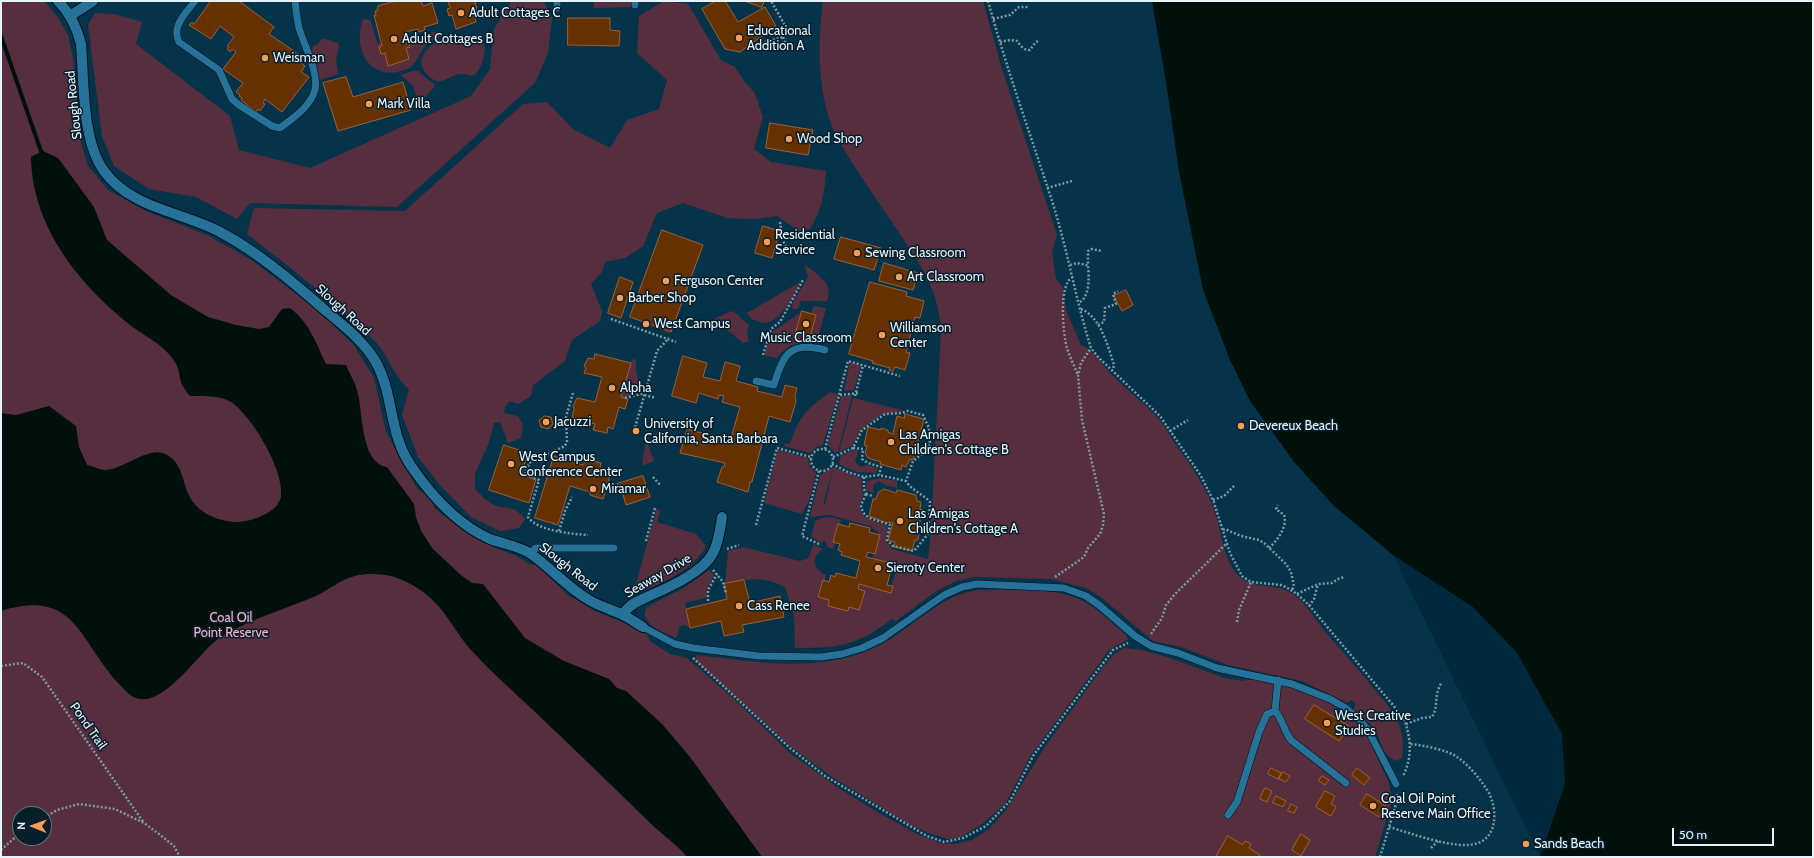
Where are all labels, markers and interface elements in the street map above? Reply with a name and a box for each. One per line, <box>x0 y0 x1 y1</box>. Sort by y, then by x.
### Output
place label: Adult Cottages C <box>469 5 561 21</box>
marker: Adult Cottages C <box>456 8 466 18</box>
place label: Educational Addition A <box>747 23 811 54</box>
place label: Adult Cottages B <box>402 31 493 47</box>
marker: Educational Addition A <box>734 33 744 43</box>
marker: Adult Cottages B <box>389 34 399 44</box>
place label: Weisman <box>273 50 324 66</box>
marker: Weisman <box>260 53 270 63</box>
street label: Slough Road <box>63 70 85 140</box>
place label: Mark Villa <box>377 96 430 112</box>
marker: Mark Villa <box>364 99 374 109</box>
place label: Wood Shop <box>797 131 862 147</box>
marker: Wood Shop <box>784 134 794 144</box>
place label: Residential Service <box>775 227 835 258</box>
marker: Residential Service <box>762 237 772 247</box>
place label: Sewing Classroom <box>865 245 966 261</box>
marker: Sewing Classroom <box>852 248 862 258</box>
place label: Art Classroom <box>907 269 984 285</box>
marker: Art Classroom <box>894 272 904 282</box>
place label: Ferguson Center <box>674 273 764 289</box>
marker: Ferguson Center <box>661 276 671 286</box>
street label: Slough Road <box>312 281 374 339</box>
place label: Barber Shop <box>628 290 696 306</box>
marker: Barber Shop <box>615 293 625 303</box>
place label: West Campus <box>654 316 730 332</box>
marker: West Campus <box>641 319 651 329</box>
marker: Music Classroom <box>801 319 811 329</box>
place label: Williamson Center <box>890 320 951 351</box>
place label: Music Classroom <box>760 330 852 346</box>
marker: Williamson Center <box>877 330 887 340</box>
place label: Alpha <box>620 380 652 396</box>
marker: Alpha <box>607 383 617 393</box>
place label: Jacuzzi <box>554 414 591 430</box>
place label: University of California, Santa Barbara <box>644 416 778 447</box>
marker: Jacuzzi <box>541 417 551 427</box>
place label: Devereux Beach <box>1249 418 1338 434</box>
marker: Devereux Beach <box>1236 421 1246 431</box>
marker: University of California, Santa Barbara <box>631 426 641 436</box>
place label: Las Amigas Children's Cottage B <box>899 427 1009 458</box>
marker: Las Amigas Children's Cottage B <box>886 437 896 447</box>
place label: West Campus Conference Center <box>519 449 622 480</box>
marker: West Campus Conference Center <box>506 459 516 469</box>
place label: Miramar <box>601 481 646 497</box>
marker: Miramar <box>588 484 598 494</box>
place label: Las Amigas Children's Cottage A <box>908 506 1018 537</box>
marker: Las Amigas Children's Cottage A <box>895 516 905 526</box>
street label: Slough Road <box>536 540 600 594</box>
street label: Seaway Drive <box>622 551 694 601</box>
place label: Sieroty Center <box>886 560 965 576</box>
marker: Sieroty Center <box>873 563 883 573</box>
place label: Cass Renee <box>747 598 810 614</box>
marker: Cass Renee <box>734 601 744 611</box>
park label: Coal Oil Point Reserve <box>194 610 268 641</box>
street label: Pond Trail <box>66 700 110 752</box>
place label: West Creative Studies <box>1335 708 1411 739</box>
marker: West Creative Studies <box>1322 718 1332 728</box>
place label: Coal Oil Point Reserve Main Office <box>1381 791 1491 822</box>
marker: Coal Oil Point Reserve Main Office <box>1368 801 1378 811</box>
north arrow <box>12 806 52 846</box>
scale bar <box>1674 820 1776 846</box>
text: N <box>14 822 28 830</box>
text: 50 m <box>1679 827 1707 842</box>
place label: Sands Beach <box>1534 836 1604 852</box>
marker: Sands Beach <box>1521 839 1531 849</box>

